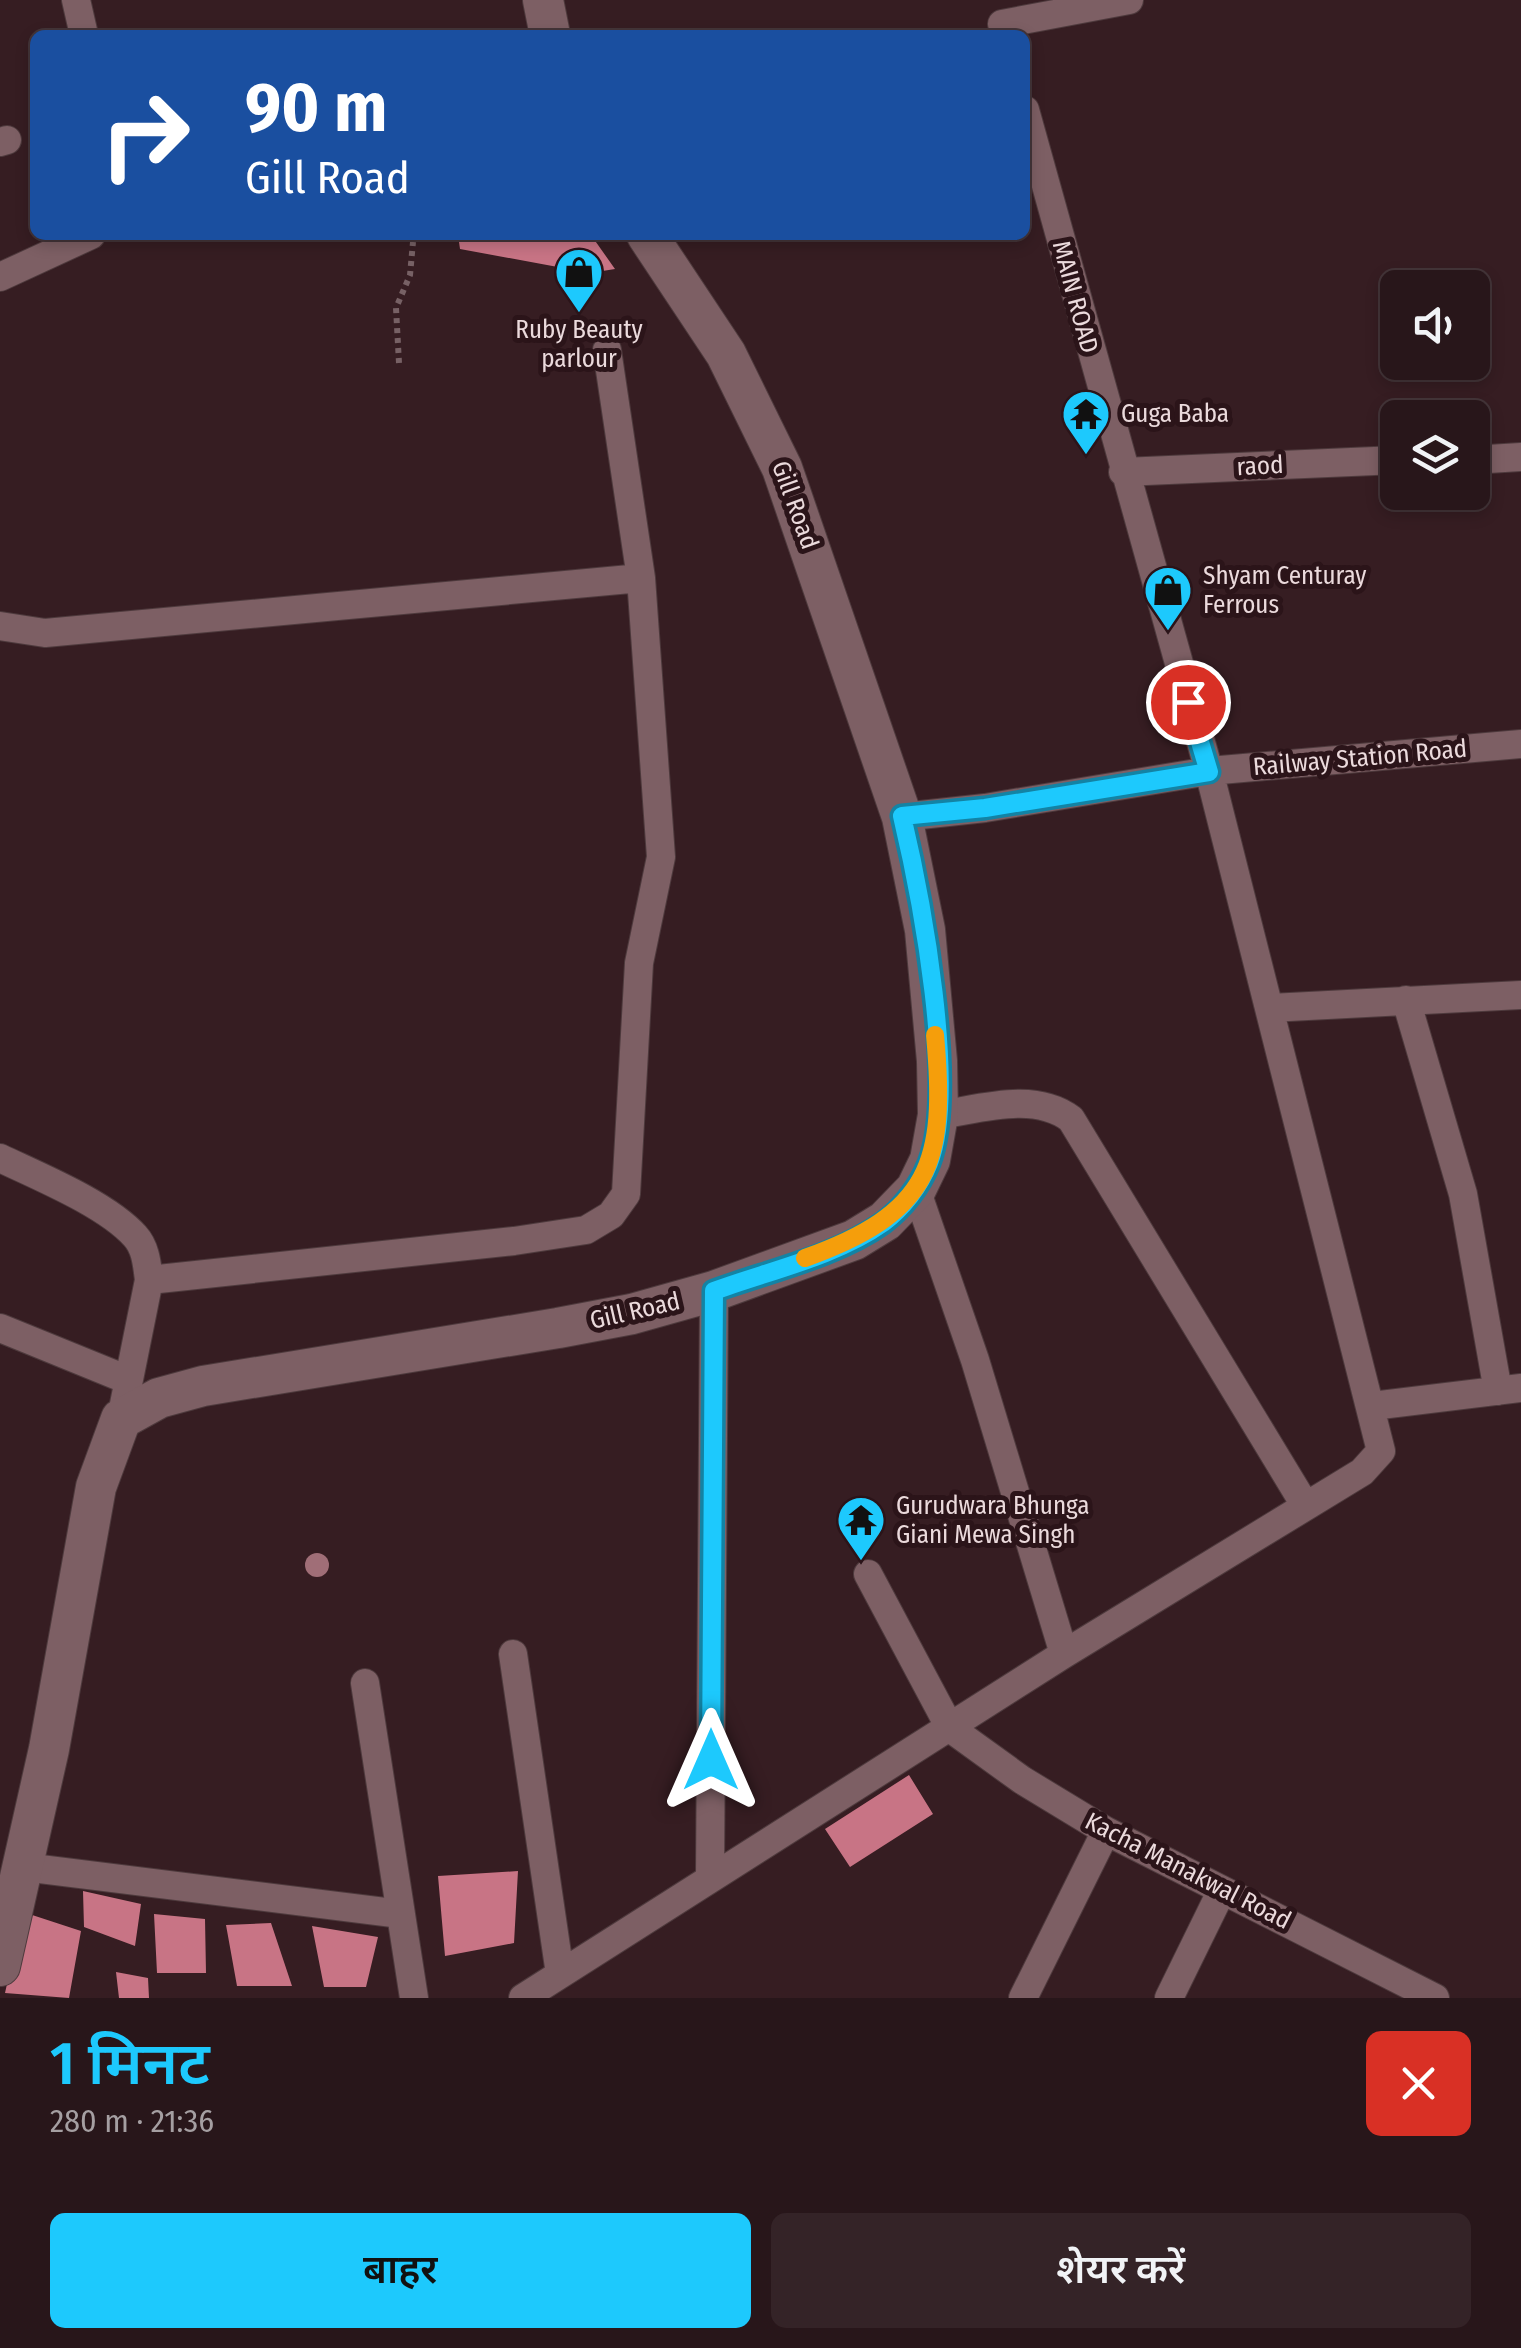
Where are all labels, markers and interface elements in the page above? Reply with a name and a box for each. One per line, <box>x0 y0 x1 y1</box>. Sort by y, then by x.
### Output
text: 90 m <box>245 66 387 150</box>
icon: right <box>80 70 210 200</box>
text: Gill Road <box>245 151 410 205</box>
street label: MAIN ROAD <box>1046 238 1104 356</box>
shop icon: Ruby Beauty parlour <box>553 246 605 314</box>
map controls <box>1380 270 1490 510</box>
button: sound <box>1380 270 1490 380</box>
place label: Ruby Beauty parlour <box>515 315 643 374</box>
temple icon: Guga Baba <box>1060 388 1112 456</box>
place label: Guga Baba <box>1121 399 1229 429</box>
button: layers <box>1380 400 1490 510</box>
street label: raod <box>1236 450 1284 482</box>
street label: Gill Road <box>765 457 825 553</box>
place label: Shyam Centuray Ferrous <box>1203 561 1367 620</box>
shop icon: Shyam Centuray Ferrous <box>1142 564 1194 632</box>
pin <box>1146 660 1231 745</box>
icon: arrive <box>1161 675 1216 730</box>
street label: Railway Station Road <box>1252 734 1468 782</box>
street label: Gill Road <box>587 1286 683 1336</box>
place label: Gurudwara Bhunga Giani Mewa Singh <box>896 1491 1090 1550</box>
temple icon: Gurudwara Bhunga Giani Mewa Singh <box>835 1494 887 1562</box>
position arrow <box>659 1708 763 1812</box>
street label: Kacha Manakwal Road <box>1080 1806 1296 1936</box>
text: 1 मिनट <box>50 2028 210 2100</box>
button: close <box>1366 2031 1471 2136</box>
text: 280 m · 21:36 <box>50 2102 214 2140</box>
button: बाहर <box>50 2213 751 2328</box>
button: शेयर करें <box>771 2213 1471 2328</box>

